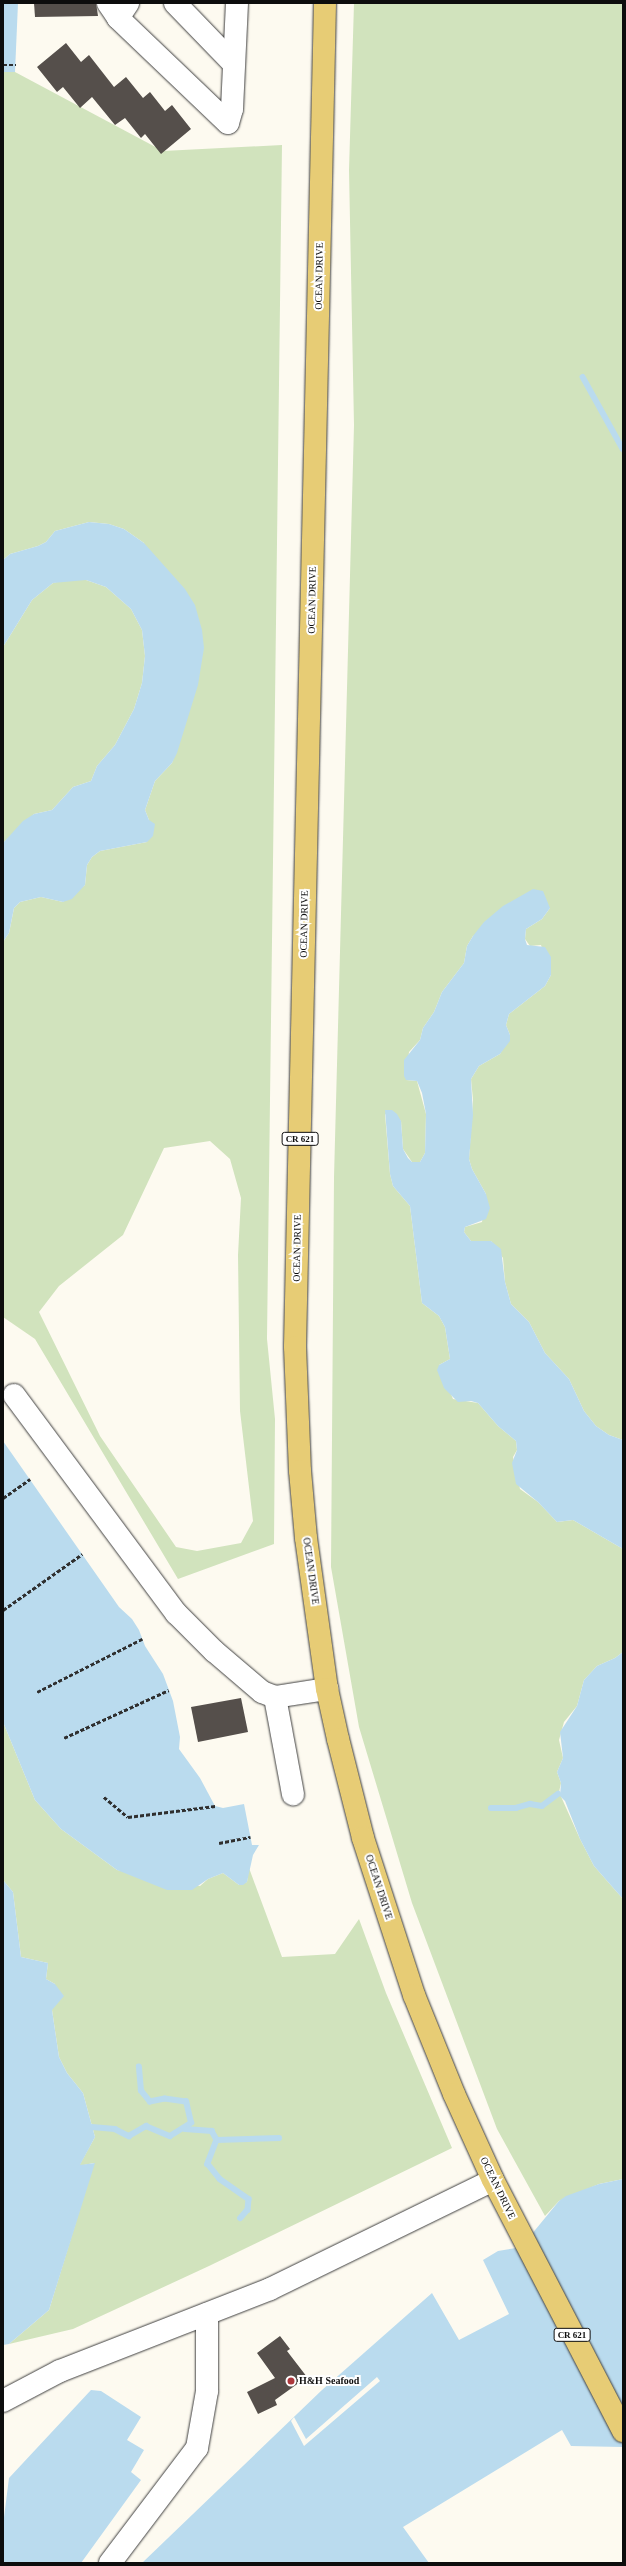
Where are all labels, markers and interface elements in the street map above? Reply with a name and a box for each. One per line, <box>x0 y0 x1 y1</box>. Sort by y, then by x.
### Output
street label: OCEAN DRIVE <box>312 242 326 310</box>
street label: OCEAN DRIVE <box>305 566 319 634</box>
street label: OCEAN DRIVE <box>297 890 311 958</box>
road number: CR 621 <box>281 1132 319 1146</box>
street label: OCEAN DRIVE <box>290 1214 304 1282</box>
street label: OCEAN DRIVE <box>300 1537 322 1605</box>
street label: OCEAN DRIVE <box>363 1853 395 1921</box>
street label: OCEAN DRIVE <box>478 2155 518 2221</box>
road number: CR 621 <box>553 2328 591 2342</box>
place label: H&H Seafood <box>299 2375 359 2387</box>
marker: H&H Seafood <box>286 2376 296 2386</box>

